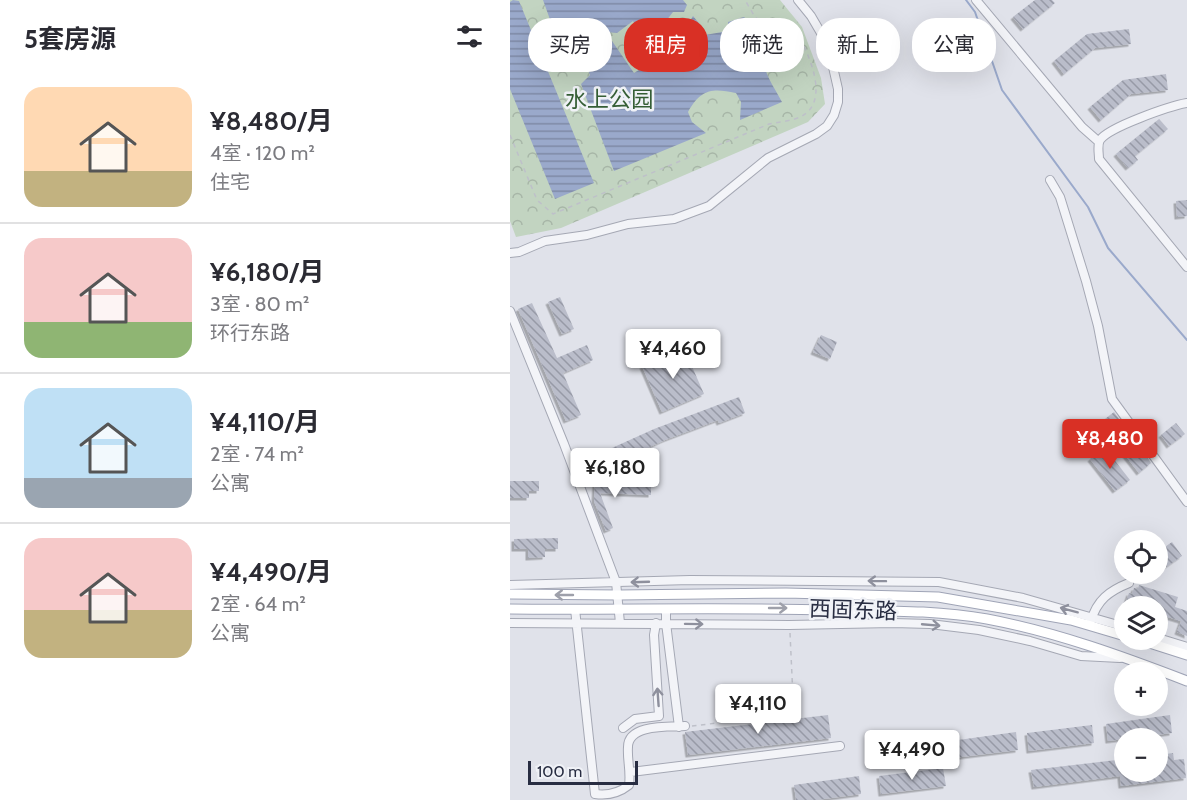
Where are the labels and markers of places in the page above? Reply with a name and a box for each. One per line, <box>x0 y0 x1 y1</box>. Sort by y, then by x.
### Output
pin: ¥4,460 <box>624 329 722 380</box>
pin: ¥8,480 <box>1061 419 1159 470</box>
pin: ¥6,180 <box>566 448 664 499</box>
pin: ¥4,110 <box>709 684 807 735</box>
pin: ¥4,490 <box>863 730 961 781</box>

